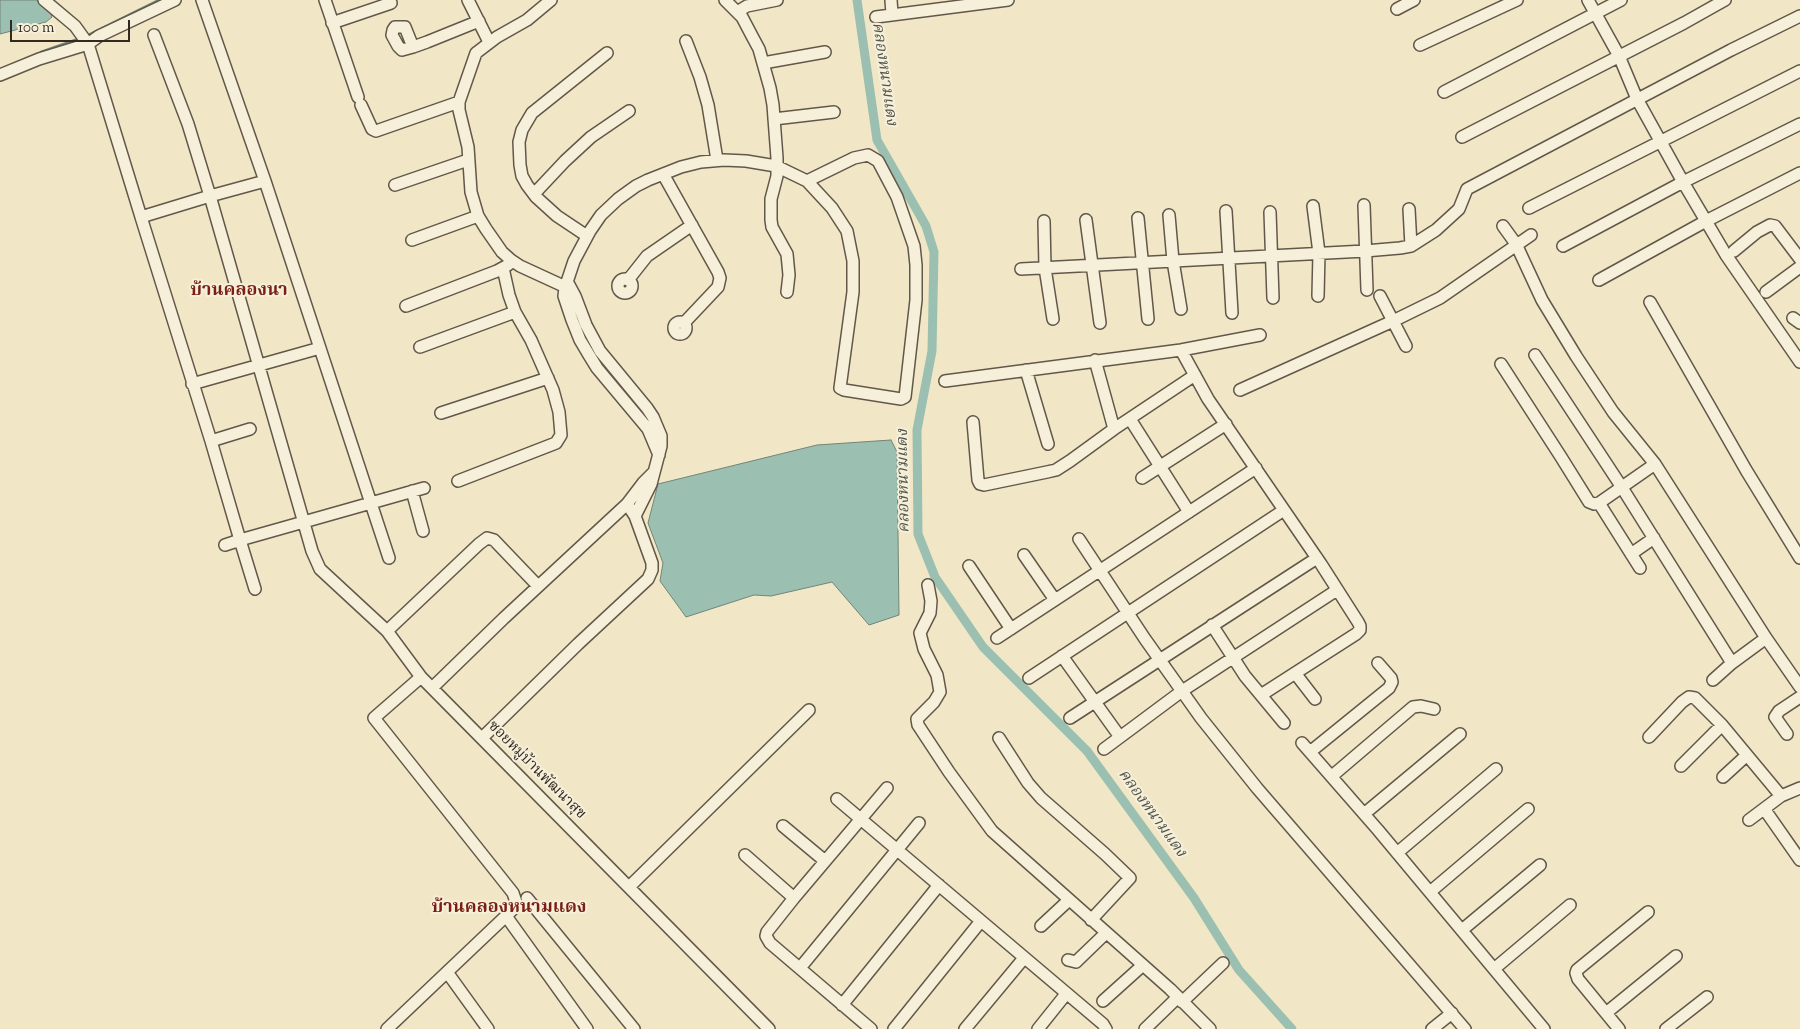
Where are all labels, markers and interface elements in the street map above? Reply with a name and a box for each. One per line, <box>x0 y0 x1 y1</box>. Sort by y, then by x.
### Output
scale bar <box>12 10 132 42</box>
text: 100 m <box>18 18 54 39</box>
water label: คลองหนามแดง <box>866 21 900 127</box>
district label: บ้านคลองนา <box>190 281 288 303</box>
water label: คลองหนามแดง <box>894 429 916 533</box>
street label: ซอยหมู่บ้านพัฒนาสุข <box>483 718 589 824</box>
water label: คลองหนามแดง <box>1113 766 1189 862</box>
district label: บ้านคลองหนามแดง <box>432 898 586 920</box>

